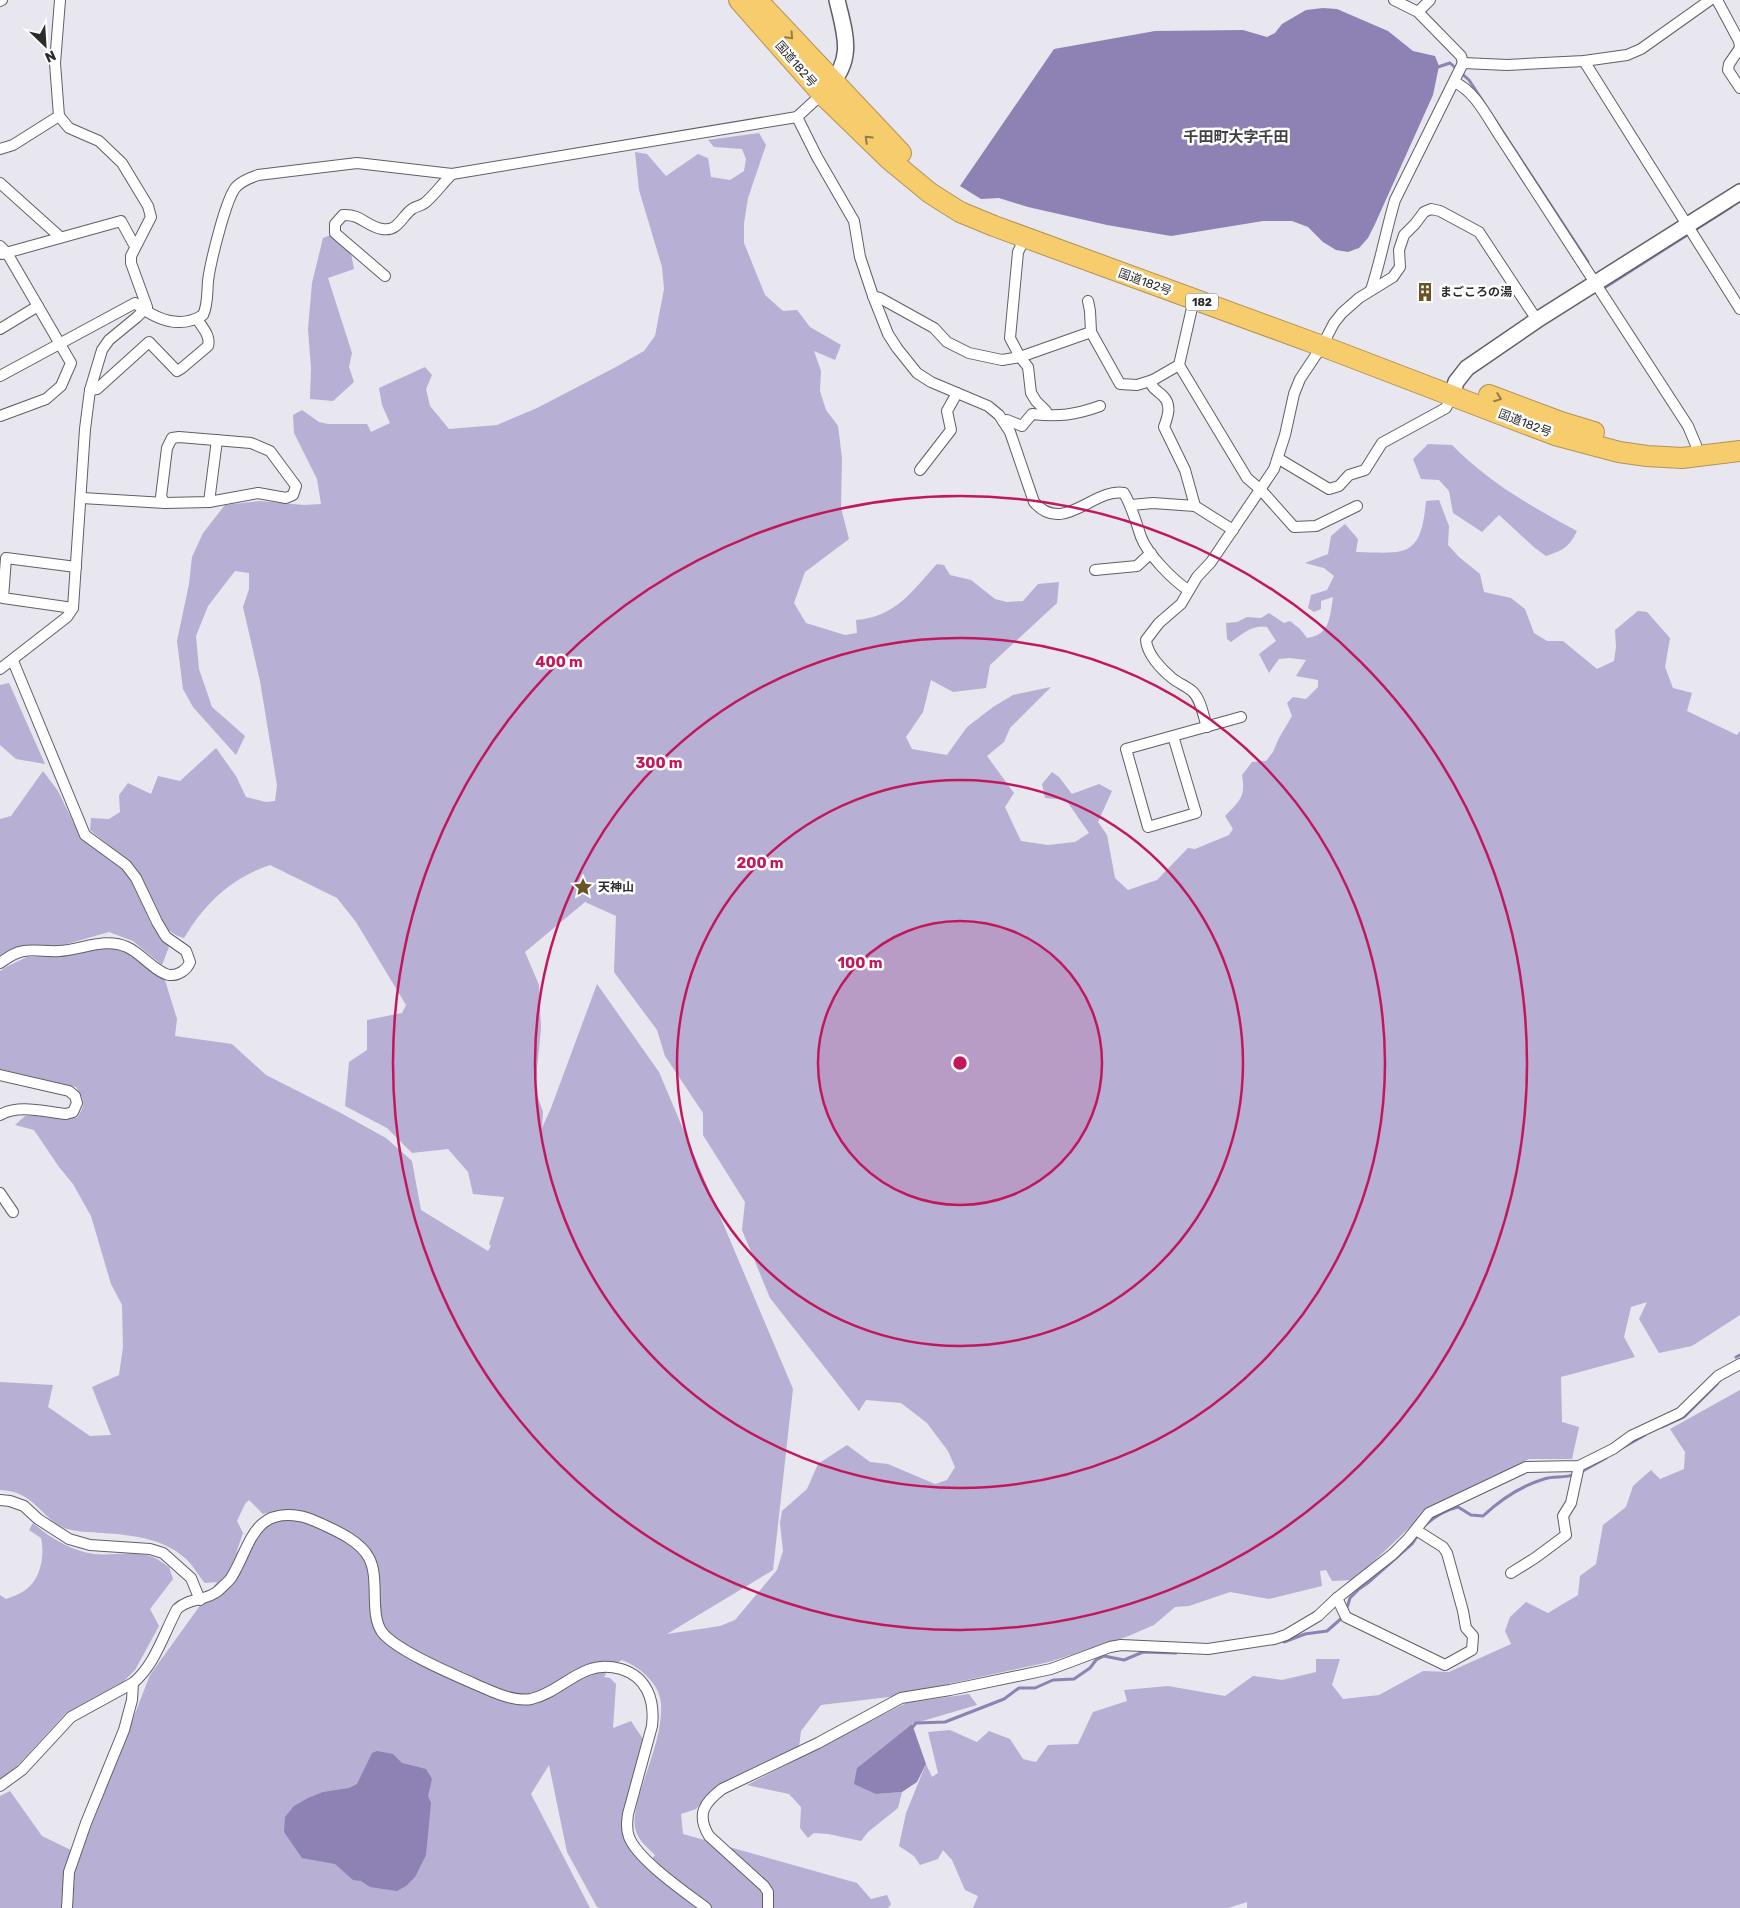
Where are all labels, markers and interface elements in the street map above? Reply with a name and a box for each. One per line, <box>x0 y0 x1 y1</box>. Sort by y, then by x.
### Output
north arrow <box>20 20 70 70</box>
one-way arrow <box>784 30 793 39</box>
street label: 国道182号 <box>772 38 820 90</box>
text: N <box>42 46 58 66</box>
district label: 千田町大字千田 <box>1183 128 1289 146</box>
one-way arrow <box>865 136 874 145</box>
street label: 国道182号 <box>1116 266 1174 298</box>
building icon: まごころの湯 <box>1414 281 1436 303</box>
place label: まごころの湯 <box>1440 285 1512 299</box>
road number: 182 <box>1186 294 1218 310</box>
one-way arrow <box>1493 392 1502 402</box>
street label: 国道182号 <box>1496 406 1554 440</box>
text: 400 m <box>535 653 583 671</box>
text: 300 m <box>635 754 683 772</box>
text: 200 m <box>736 854 784 872</box>
place icon: 天神山 <box>572 876 594 898</box>
place label: 天神山 <box>598 880 634 894</box>
text: 100 m <box>838 954 882 972</box>
centre of rings <box>951 1054 969 1072</box>

